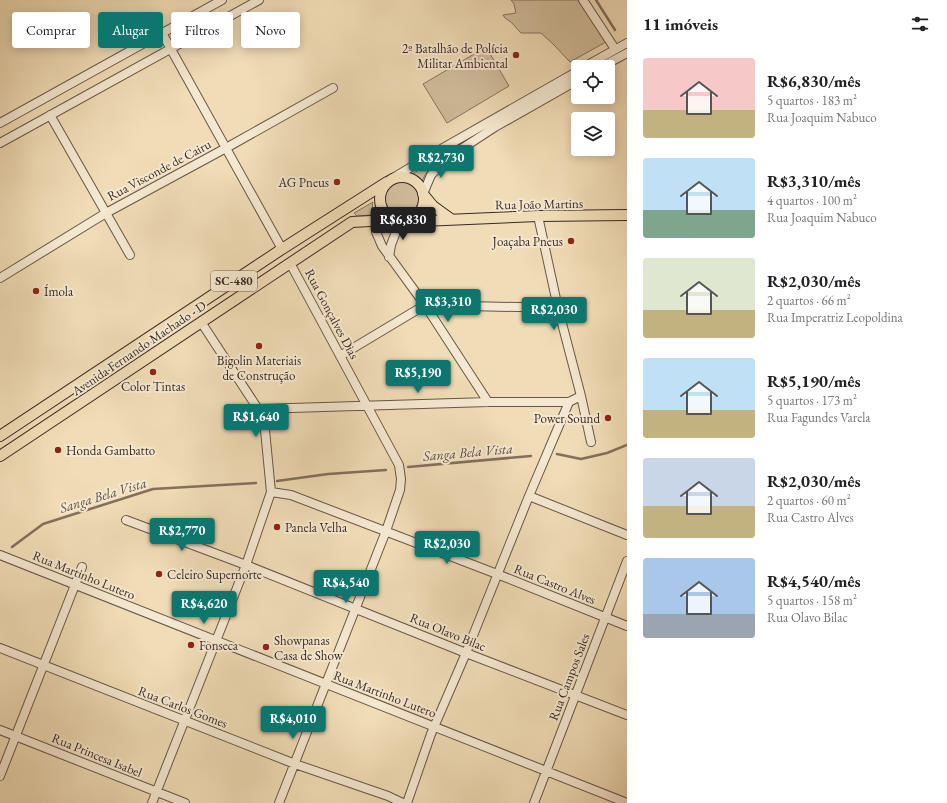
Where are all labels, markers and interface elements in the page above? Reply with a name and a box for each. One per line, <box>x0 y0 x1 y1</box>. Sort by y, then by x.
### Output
chip: Comprar <box>12 12 90 48</box>
chip: Alugar <box>98 12 163 48</box>
chip: Filtros <box>171 12 233 48</box>
chip: Novo <box>241 12 300 48</box>
text: 11 imóveis <box>643 13 718 35</box>
icon: filters <box>909 13 931 35</box>
place label: 2º Batalhão de Polícia Militar Ambiental <box>402 40 509 72</box>
marker: 2º Batalhão de Polícia Militar Ambiental <box>511 50 521 60</box>
map controls <box>571 60 615 156</box>
button: locate <box>571 60 615 104</box>
text: R$6,830/mês <box>767 70 861 92</box>
icon: home <box>675 74 723 122</box>
text: 5 quartos · 183 m² <box>767 92 857 109</box>
text: Rua Joaquim Nabuco <box>767 109 877 126</box>
button: layers <box>571 112 615 156</box>
street label: Rua Visconde de Cairu <box>104 135 214 205</box>
pin: R$2,730 <box>404 145 478 179</box>
text: R$2,730 <box>418 149 464 166</box>
text: R$3,310/mês <box>767 170 861 192</box>
place label: AG Pneus <box>277 174 329 191</box>
icon: home <box>675 174 723 222</box>
marker: AG Pneus <box>332 177 342 187</box>
text: 4 quartos · 100 m² <box>767 192 857 209</box>
street label: Rua João Martins <box>495 195 583 213</box>
pin: R$6,830 <box>366 207 440 241</box>
text: Rua Joaquim Nabuco <box>767 209 877 226</box>
text: R$6,830 <box>380 211 426 228</box>
place label: Joaçaba Pneus <box>492 233 563 250</box>
marker: Joaçaba Pneus <box>566 236 576 246</box>
street label: Rua Gonçalves Dias <box>301 266 363 362</box>
text: R$2,030/mês <box>767 270 861 292</box>
road number: SC-480 <box>211 271 257 291</box>
icon: home <box>675 274 723 322</box>
place label: Ímola <box>44 283 74 300</box>
marker: Ímola <box>31 286 41 296</box>
pin: R$3,310 <box>411 289 485 323</box>
text: 2 quartos · 66 m² <box>767 292 851 309</box>
text: R$3,310 <box>425 293 471 310</box>
street label: Avenida Fernando Machado - D <box>68 297 210 400</box>
pin: R$2,030 <box>517 297 591 331</box>
text: R$2,030 <box>531 301 577 318</box>
text: Rua Imperatriz Leopoldina <box>767 309 903 326</box>
marker: Bigolin Materiais de Construção <box>254 341 264 351</box>
place label: Bigolin Materiais de Construção <box>217 352 301 384</box>
pin: R$5,190 <box>381 360 455 394</box>
text: R$5,190 <box>395 364 441 381</box>
marker: Color Tintas <box>148 367 158 377</box>
text: R$5,190/mês <box>767 370 861 392</box>
icon: home <box>675 374 723 422</box>
place label: Color Tintas <box>121 378 185 395</box>
text: 5 quartos · 173 m² <box>767 392 857 409</box>
pin: R$1,640 <box>219 404 293 438</box>
text: R$1,640 <box>233 408 279 425</box>
text: Rua Fagundes Varela <box>767 409 871 426</box>
place label: Power Sound <box>534 410 600 427</box>
marker: Power Sound <box>603 413 613 423</box>
water label: Sanga Bela Vista <box>421 439 514 465</box>
place label: Honda Gambatto <box>66 442 155 459</box>
marker: Honda Gambatto <box>53 445 63 455</box>
text: R$2,030/mês <box>767 470 861 492</box>
water label: Sanga Bela Vista <box>56 473 149 517</box>
icon: home <box>675 474 723 522</box>
text: 2 quartos · 60 m² <box>767 492 851 509</box>
text: Rua Castro Alves <box>767 509 854 526</box>
pin: R$2,770 <box>145 518 219 552</box>
place label: Panela Velha <box>285 519 348 536</box>
text: R$2,770 <box>159 522 205 539</box>
marker: Panela Velha <box>272 522 282 532</box>
pin: R$2,030 <box>410 531 484 565</box>
text: R$2,030 <box>424 535 470 552</box>
street label: Rua Martinho Lutero <box>30 547 138 603</box>
street label: Rua Castro Alves <box>512 560 598 608</box>
place label: Celeiro Supernorte <box>167 566 262 583</box>
marker: Celeiro Supernorte <box>154 569 164 579</box>
pin: R$4,540 <box>309 570 383 604</box>
text: R$4,540/mês <box>767 570 861 592</box>
text: R$4,540 <box>323 574 369 591</box>
icon: home <box>675 574 723 622</box>
pin: R$4,620 <box>167 591 241 625</box>
text: 5 quartos · 158 m² <box>767 592 857 609</box>
text: R$4,620 <box>181 595 227 612</box>
street label: Rua Olavo Bilac <box>407 609 489 655</box>
text: Rua Olavo Bilac <box>767 609 848 626</box>
street label: Rua Campos Sales <box>545 631 593 723</box>
place label: Showpanas Casa de Show <box>274 632 343 664</box>
place label: Fonseca <box>199 637 239 654</box>
marker: Fonseca <box>186 640 196 650</box>
marker: Showpanas Casa de Show <box>261 642 271 652</box>
street label: Rua Martinho Lutero <box>331 667 439 721</box>
street label: Rua Carlos Gomes <box>136 682 230 732</box>
pin: R$4,010 <box>256 706 330 740</box>
text: R$4,010 <box>270 710 316 727</box>
street label: Rua Princesa Isabel <box>49 729 145 781</box>

